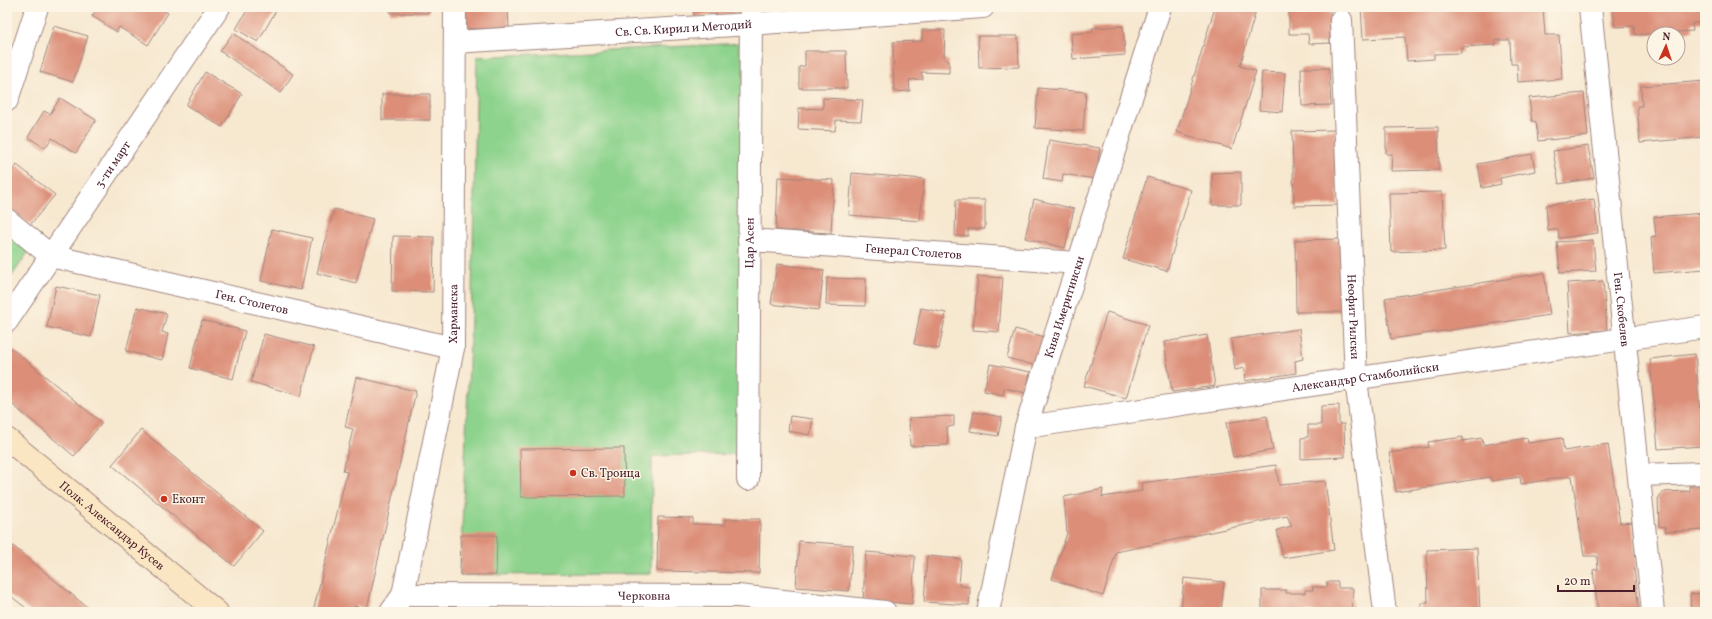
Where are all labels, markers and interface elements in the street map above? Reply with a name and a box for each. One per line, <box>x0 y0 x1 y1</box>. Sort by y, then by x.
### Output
street label: Св. Св. Кирил и Методий <box>615 17 752 41</box>
north arrow <box>1646 26 1686 66</box>
text: N <box>1662 30 1671 45</box>
street label: 3-ти март <box>92 138 135 191</box>
street label: Цар Асен <box>742 217 759 269</box>
street label: Генерал Столетов <box>865 241 962 264</box>
street label: Княз Имеритински <box>1042 254 1089 360</box>
street label: Ген. Скобелев <box>1609 271 1632 348</box>
street label: Неофит Рилски <box>1343 274 1362 360</box>
street label: Харманска <box>446 284 462 344</box>
street label: Ген. Столетов <box>214 287 290 319</box>
street label: Александър Стамболийски <box>1291 359 1440 397</box>
place label: Св. Троица <box>581 466 640 482</box>
marker: Св. Троица <box>568 468 578 478</box>
street label: Полк. Александър Кусев <box>55 478 167 574</box>
place label: Еконт <box>172 492 205 508</box>
marker: Еконт <box>159 494 169 504</box>
scale bar <box>1558 567 1634 593</box>
text: 20 m <box>1564 574 1591 590</box>
street label: Черковна <box>617 589 671 605</box>

